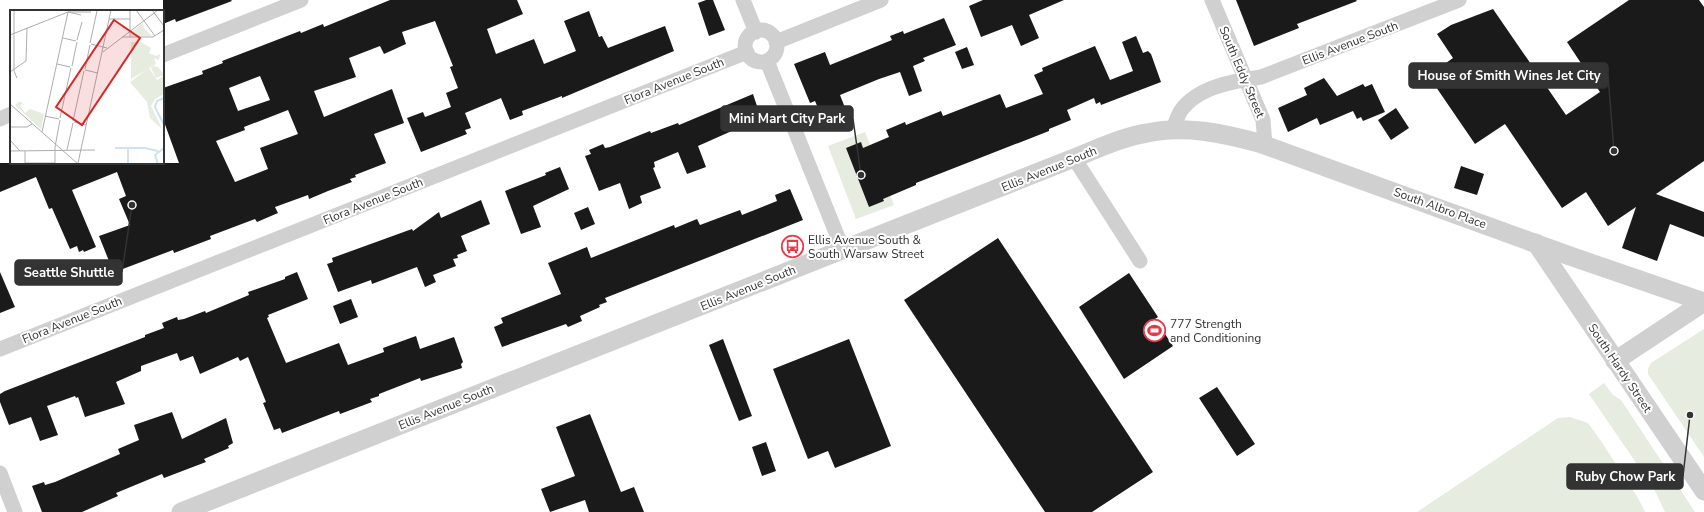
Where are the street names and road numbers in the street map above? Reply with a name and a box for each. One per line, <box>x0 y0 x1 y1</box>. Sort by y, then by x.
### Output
street label: Ellis Avenue South <box>1300 17 1400 69</box>
street label: South Eddy Street <box>1216 24 1269 121</box>
street label: Flora Avenue South <box>622 54 726 108</box>
street label: Ellis Avenue South <box>999 143 1099 195</box>
street label: Flora Avenue South <box>321 174 425 228</box>
street label: South Albro Place <box>1391 184 1489 232</box>
street label: Ellis Avenue South <box>698 262 798 314</box>
street label: Flora Avenue South <box>20 293 124 347</box>
street label: South Hardy Street <box>1584 321 1656 416</box>
street label: Ellis Avenue South <box>396 381 496 433</box>

